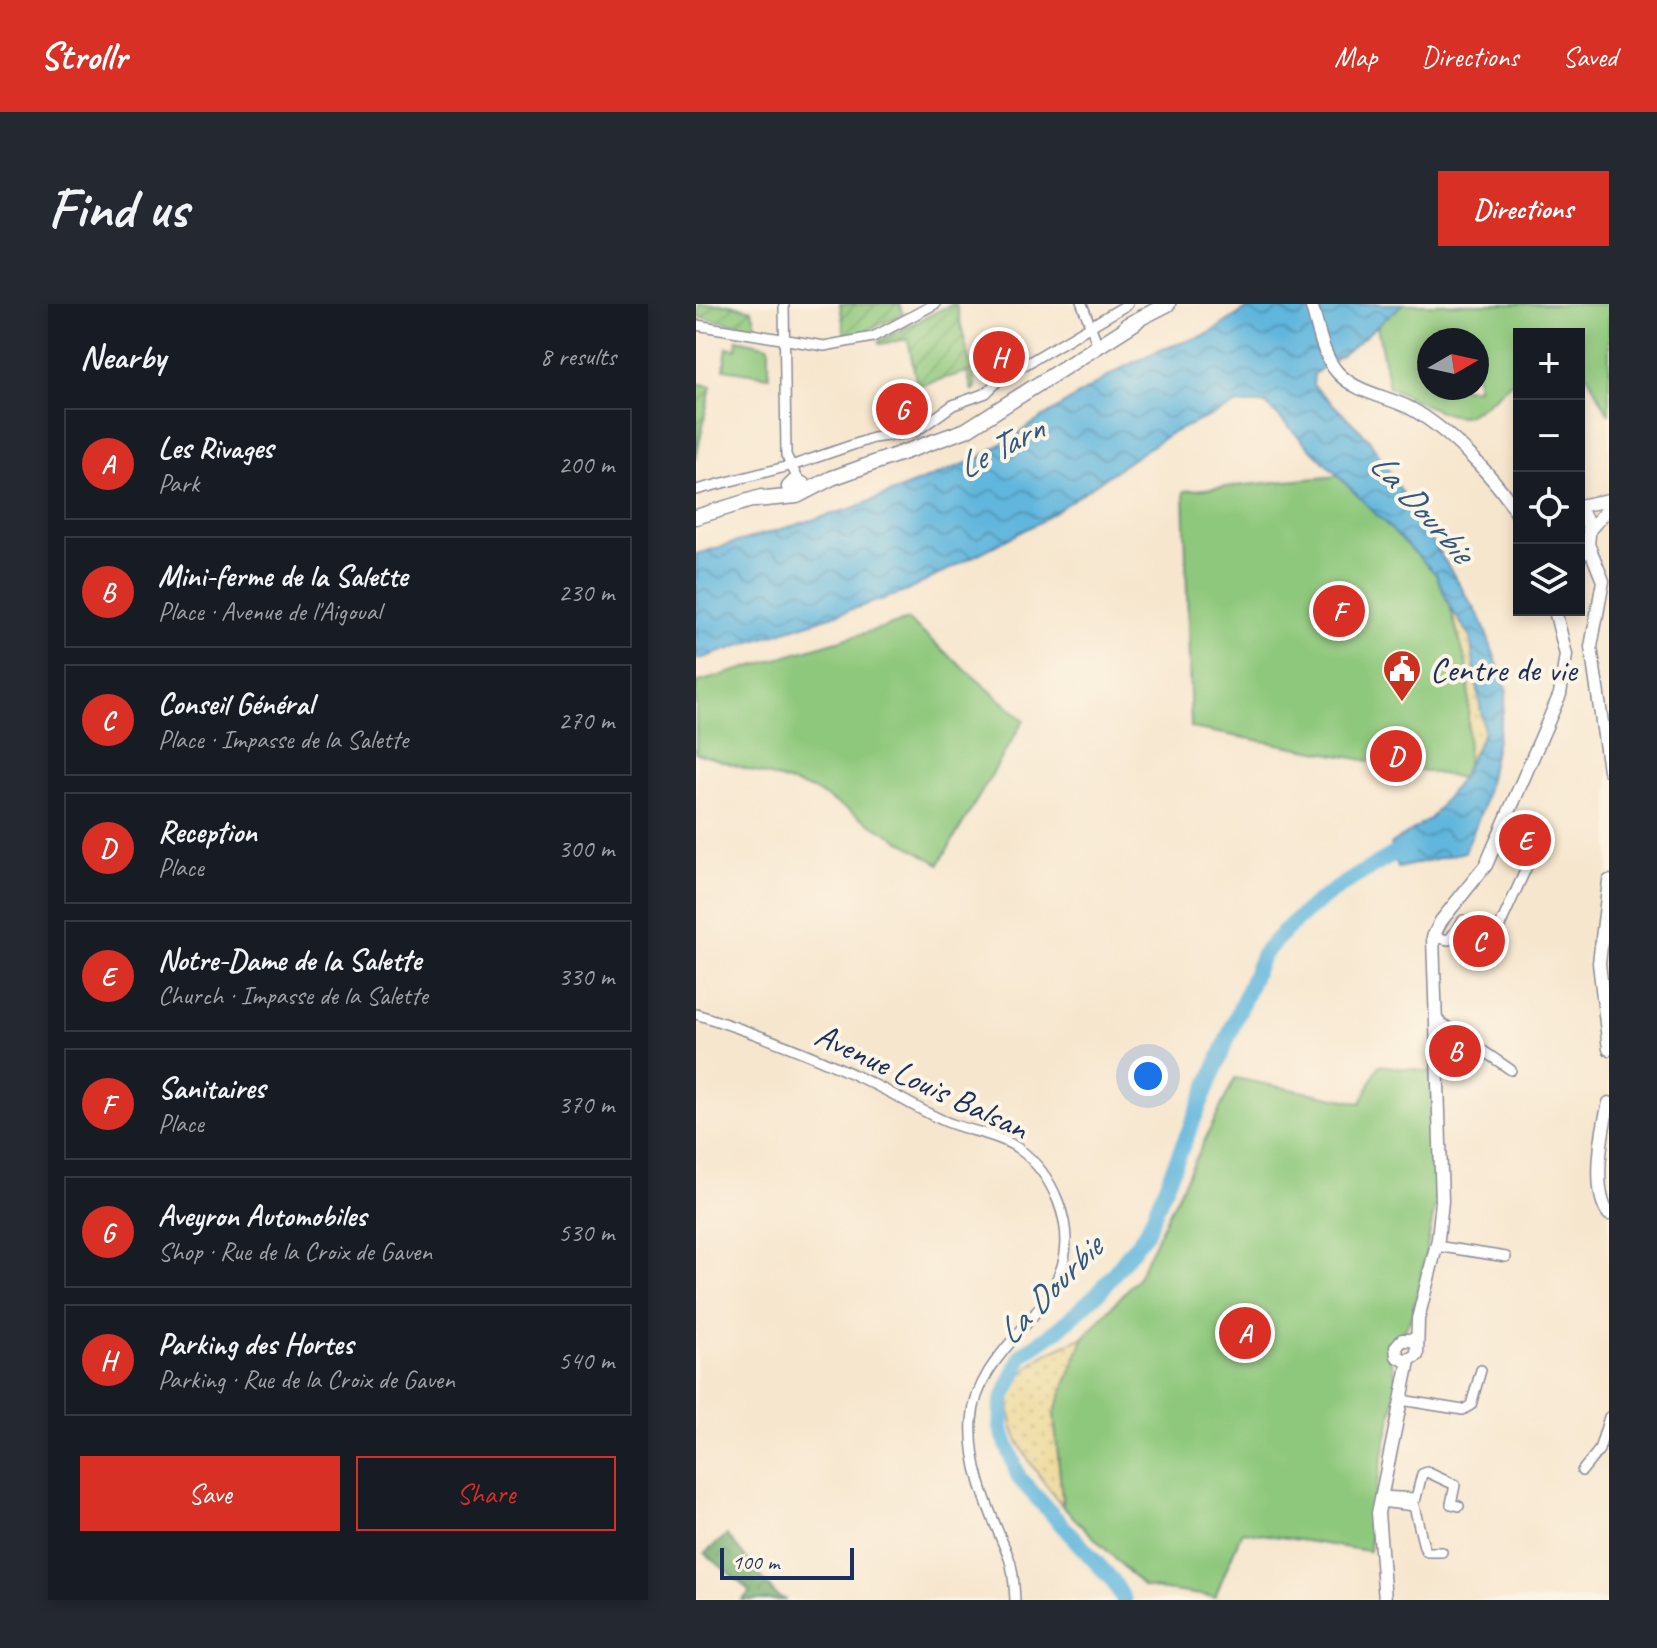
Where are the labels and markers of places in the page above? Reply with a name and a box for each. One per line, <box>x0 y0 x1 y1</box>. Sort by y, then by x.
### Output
pin: H <box>973 327 1025 387</box>
pin: G <box>876 379 928 439</box>
pin: F <box>1313 581 1365 641</box>
public building icon: Centre de vie <box>1381 648 1423 703</box>
place label: Centre de vie <box>1430 648 1578 691</box>
pin: D <box>1370 726 1422 786</box>
pin: E <box>1499 810 1551 870</box>
pin: C <box>1453 911 1505 971</box>
pin: B <box>1429 1021 1481 1081</box>
pin: A <box>1219 1303 1271 1363</box>

